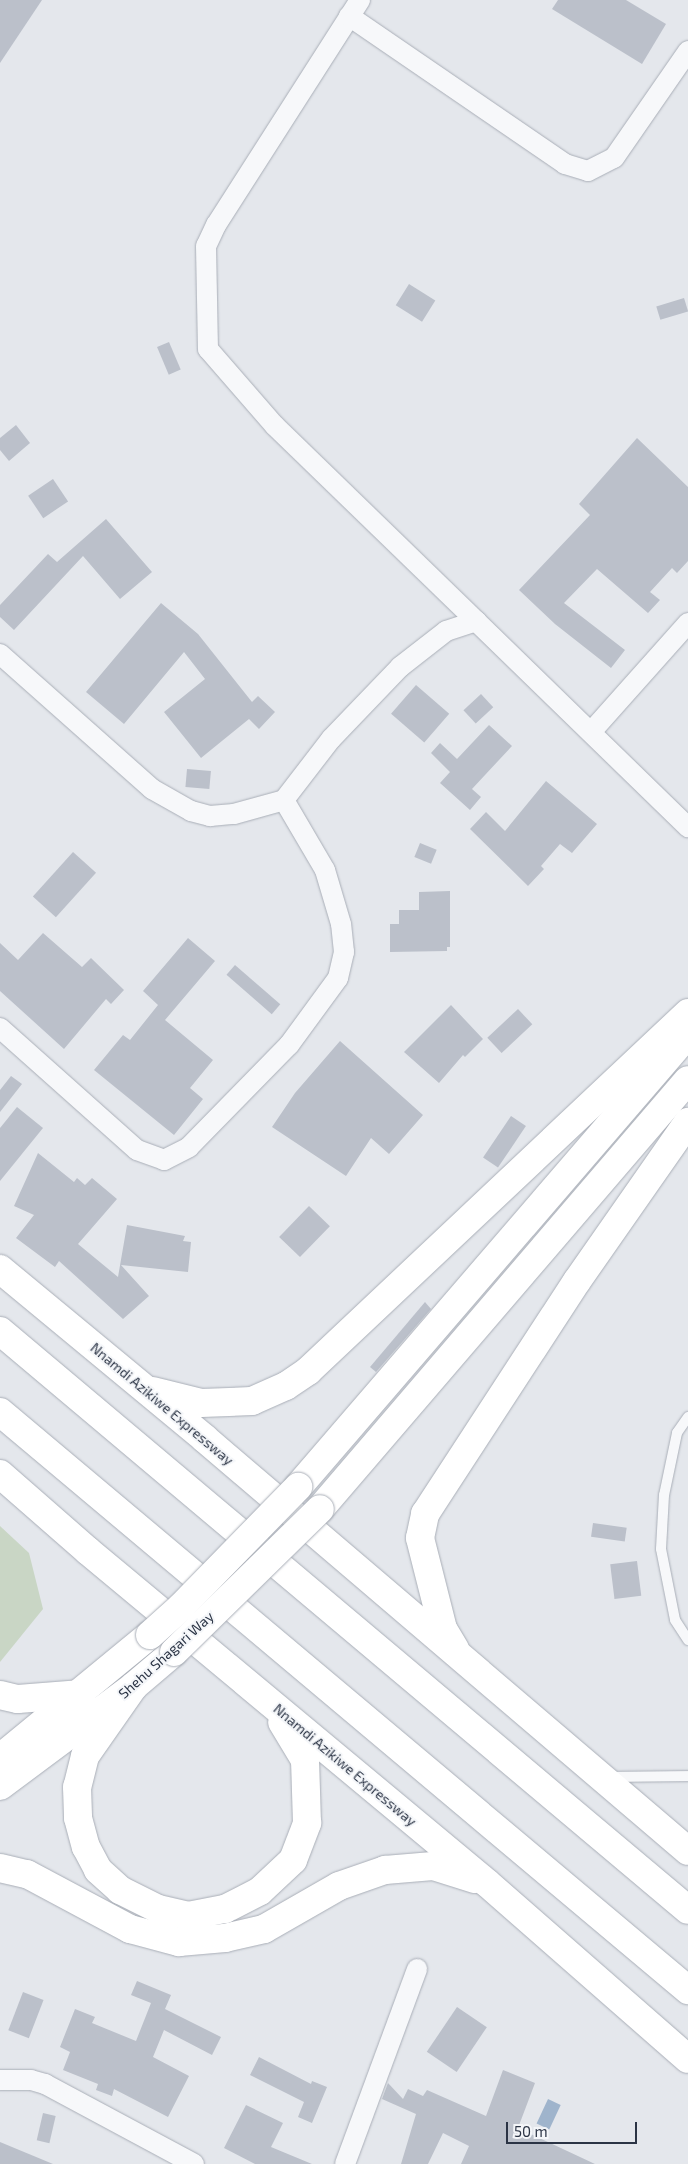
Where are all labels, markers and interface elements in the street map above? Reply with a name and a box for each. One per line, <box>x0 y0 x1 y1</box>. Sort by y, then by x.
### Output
street label: Nnamdi Azikiwe Expressway <box>87 1339 237 1469</box>
street label: Shehu Shagari Way <box>115 1608 217 1702</box>
street label: Nnamdi Azikiwe Expressway <box>270 1700 420 1830</box>
scale bar <box>508 2112 639 2144</box>
text: 50 m <box>514 2122 548 2140</box>

